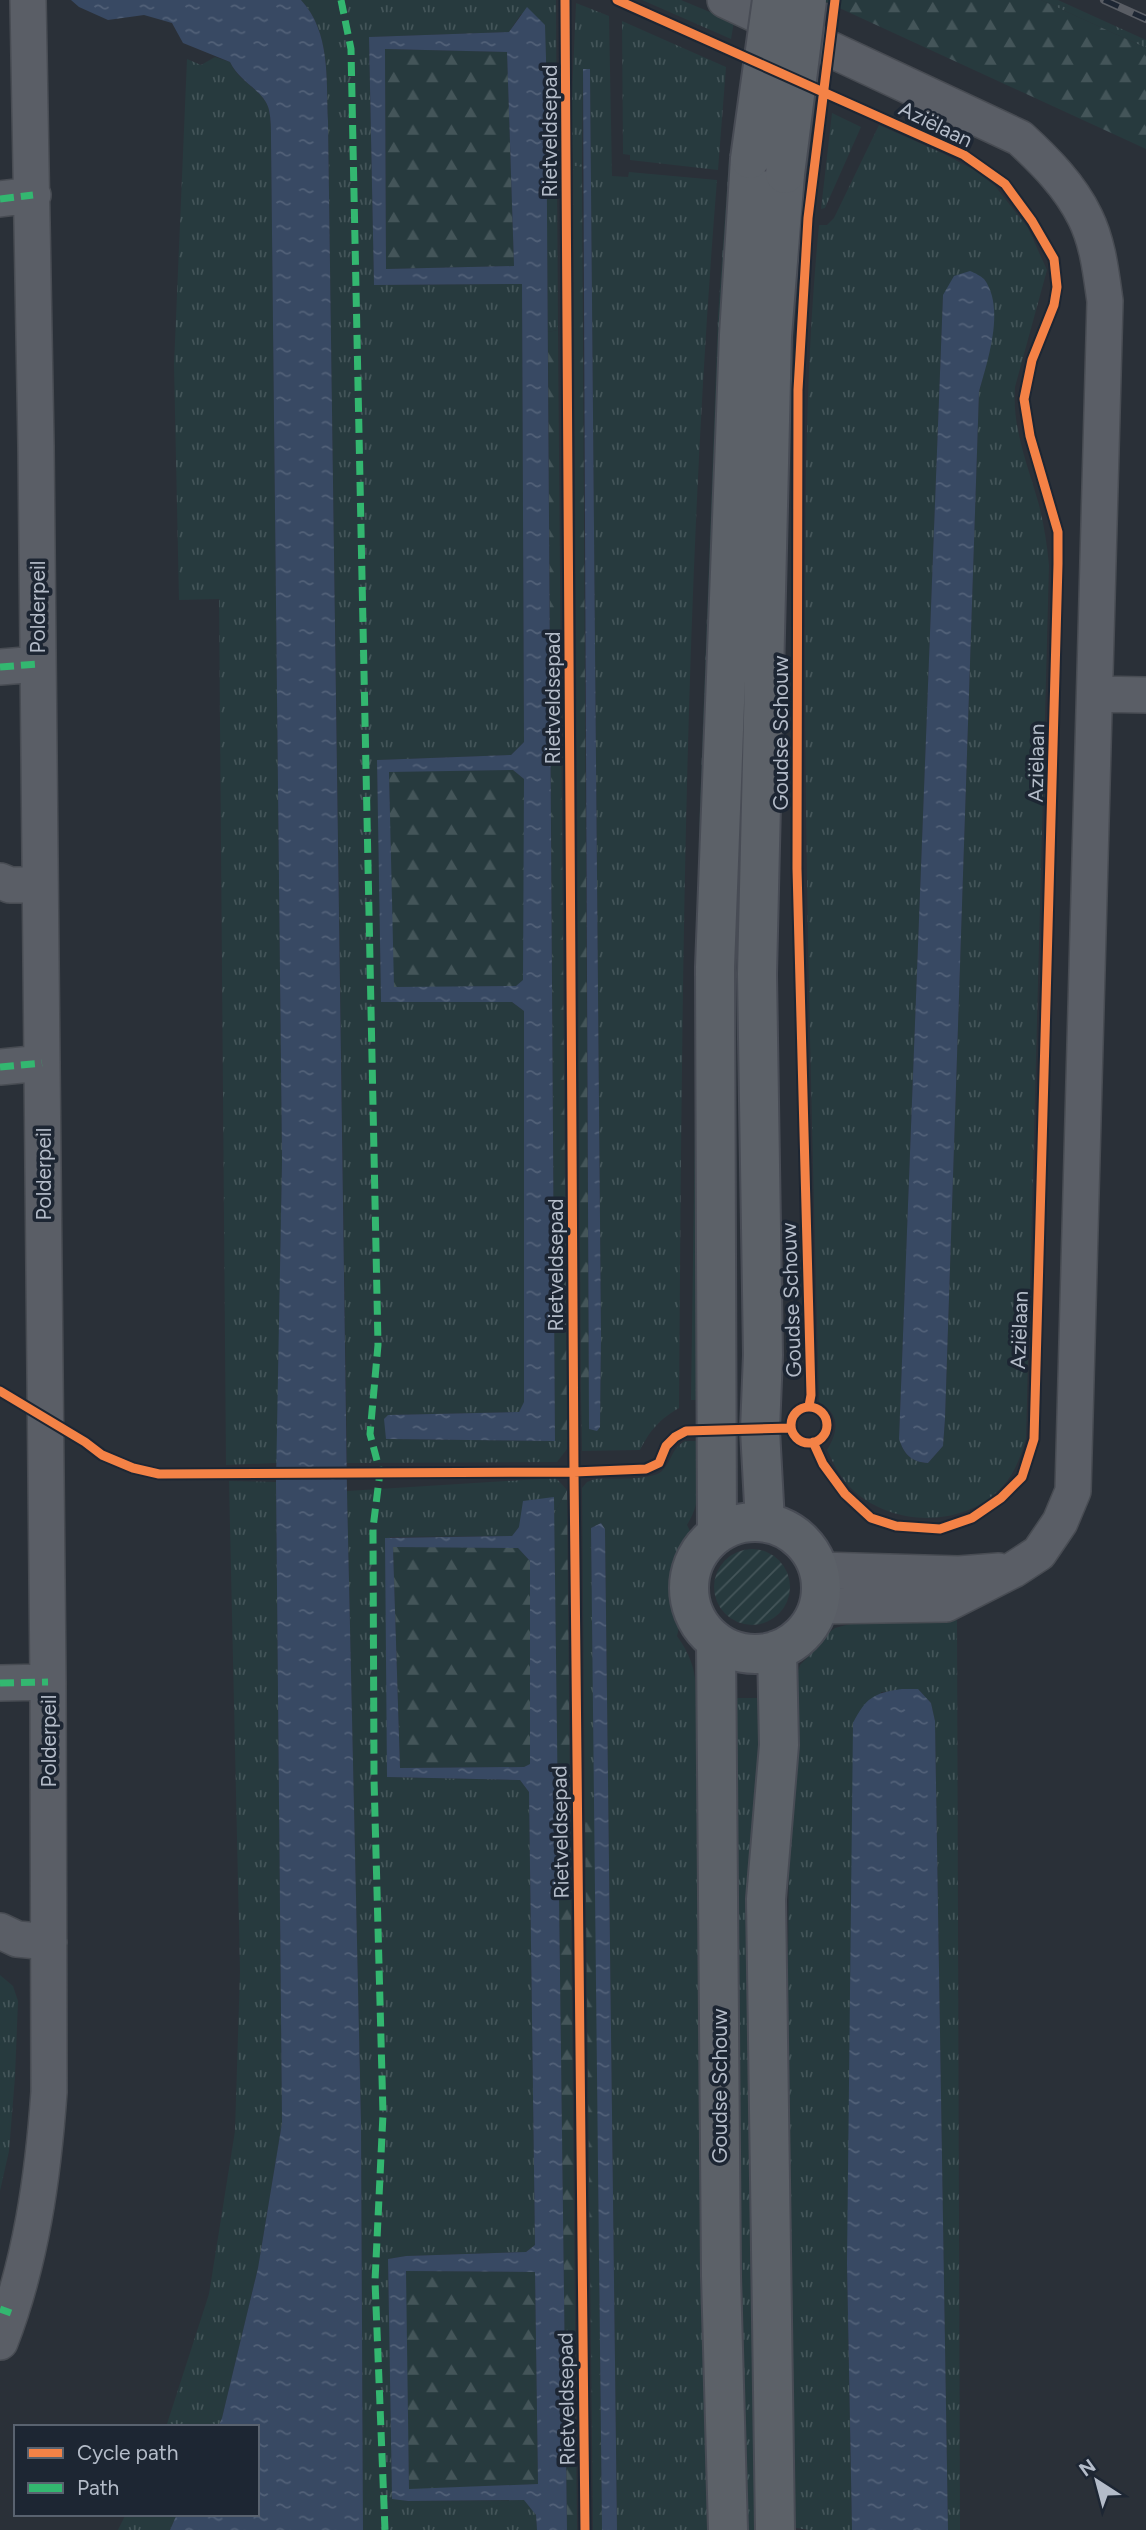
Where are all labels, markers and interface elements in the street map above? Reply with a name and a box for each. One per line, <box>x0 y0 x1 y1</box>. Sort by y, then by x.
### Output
street label: Rietveldsepad <box>537 64 562 198</box>
street label: Aziëlaan <box>895 96 977 152</box>
street label: Polderpeil <box>25 561 50 654</box>
street label: Rietveldsepad <box>540 631 565 765</box>
street label: Goudse Schouw <box>768 655 793 810</box>
street label: Aziëlaan <box>1023 723 1049 803</box>
street label: Polderpeil <box>31 1128 56 1221</box>
street label: Rietveldsepad <box>543 1198 568 1332</box>
street label: Goudse Schouw <box>776 1222 806 1378</box>
street label: Aziëlaan <box>1005 1290 1033 1370</box>
street label: Polderpeil <box>36 1695 61 1788</box>
street label: Rietveldsepad <box>546 1765 574 1899</box>
street label: Goudse Schouw <box>707 2008 732 2163</box>
street label: Rietveldsepad <box>552 2332 580 2466</box>
legend <box>14 2425 259 2516</box>
text: Cycle path <box>77 2440 178 2465</box>
north arrow <box>1062 2446 1132 2516</box>
text: N <box>1075 2454 1100 2481</box>
text: Path <box>77 2475 119 2500</box>

